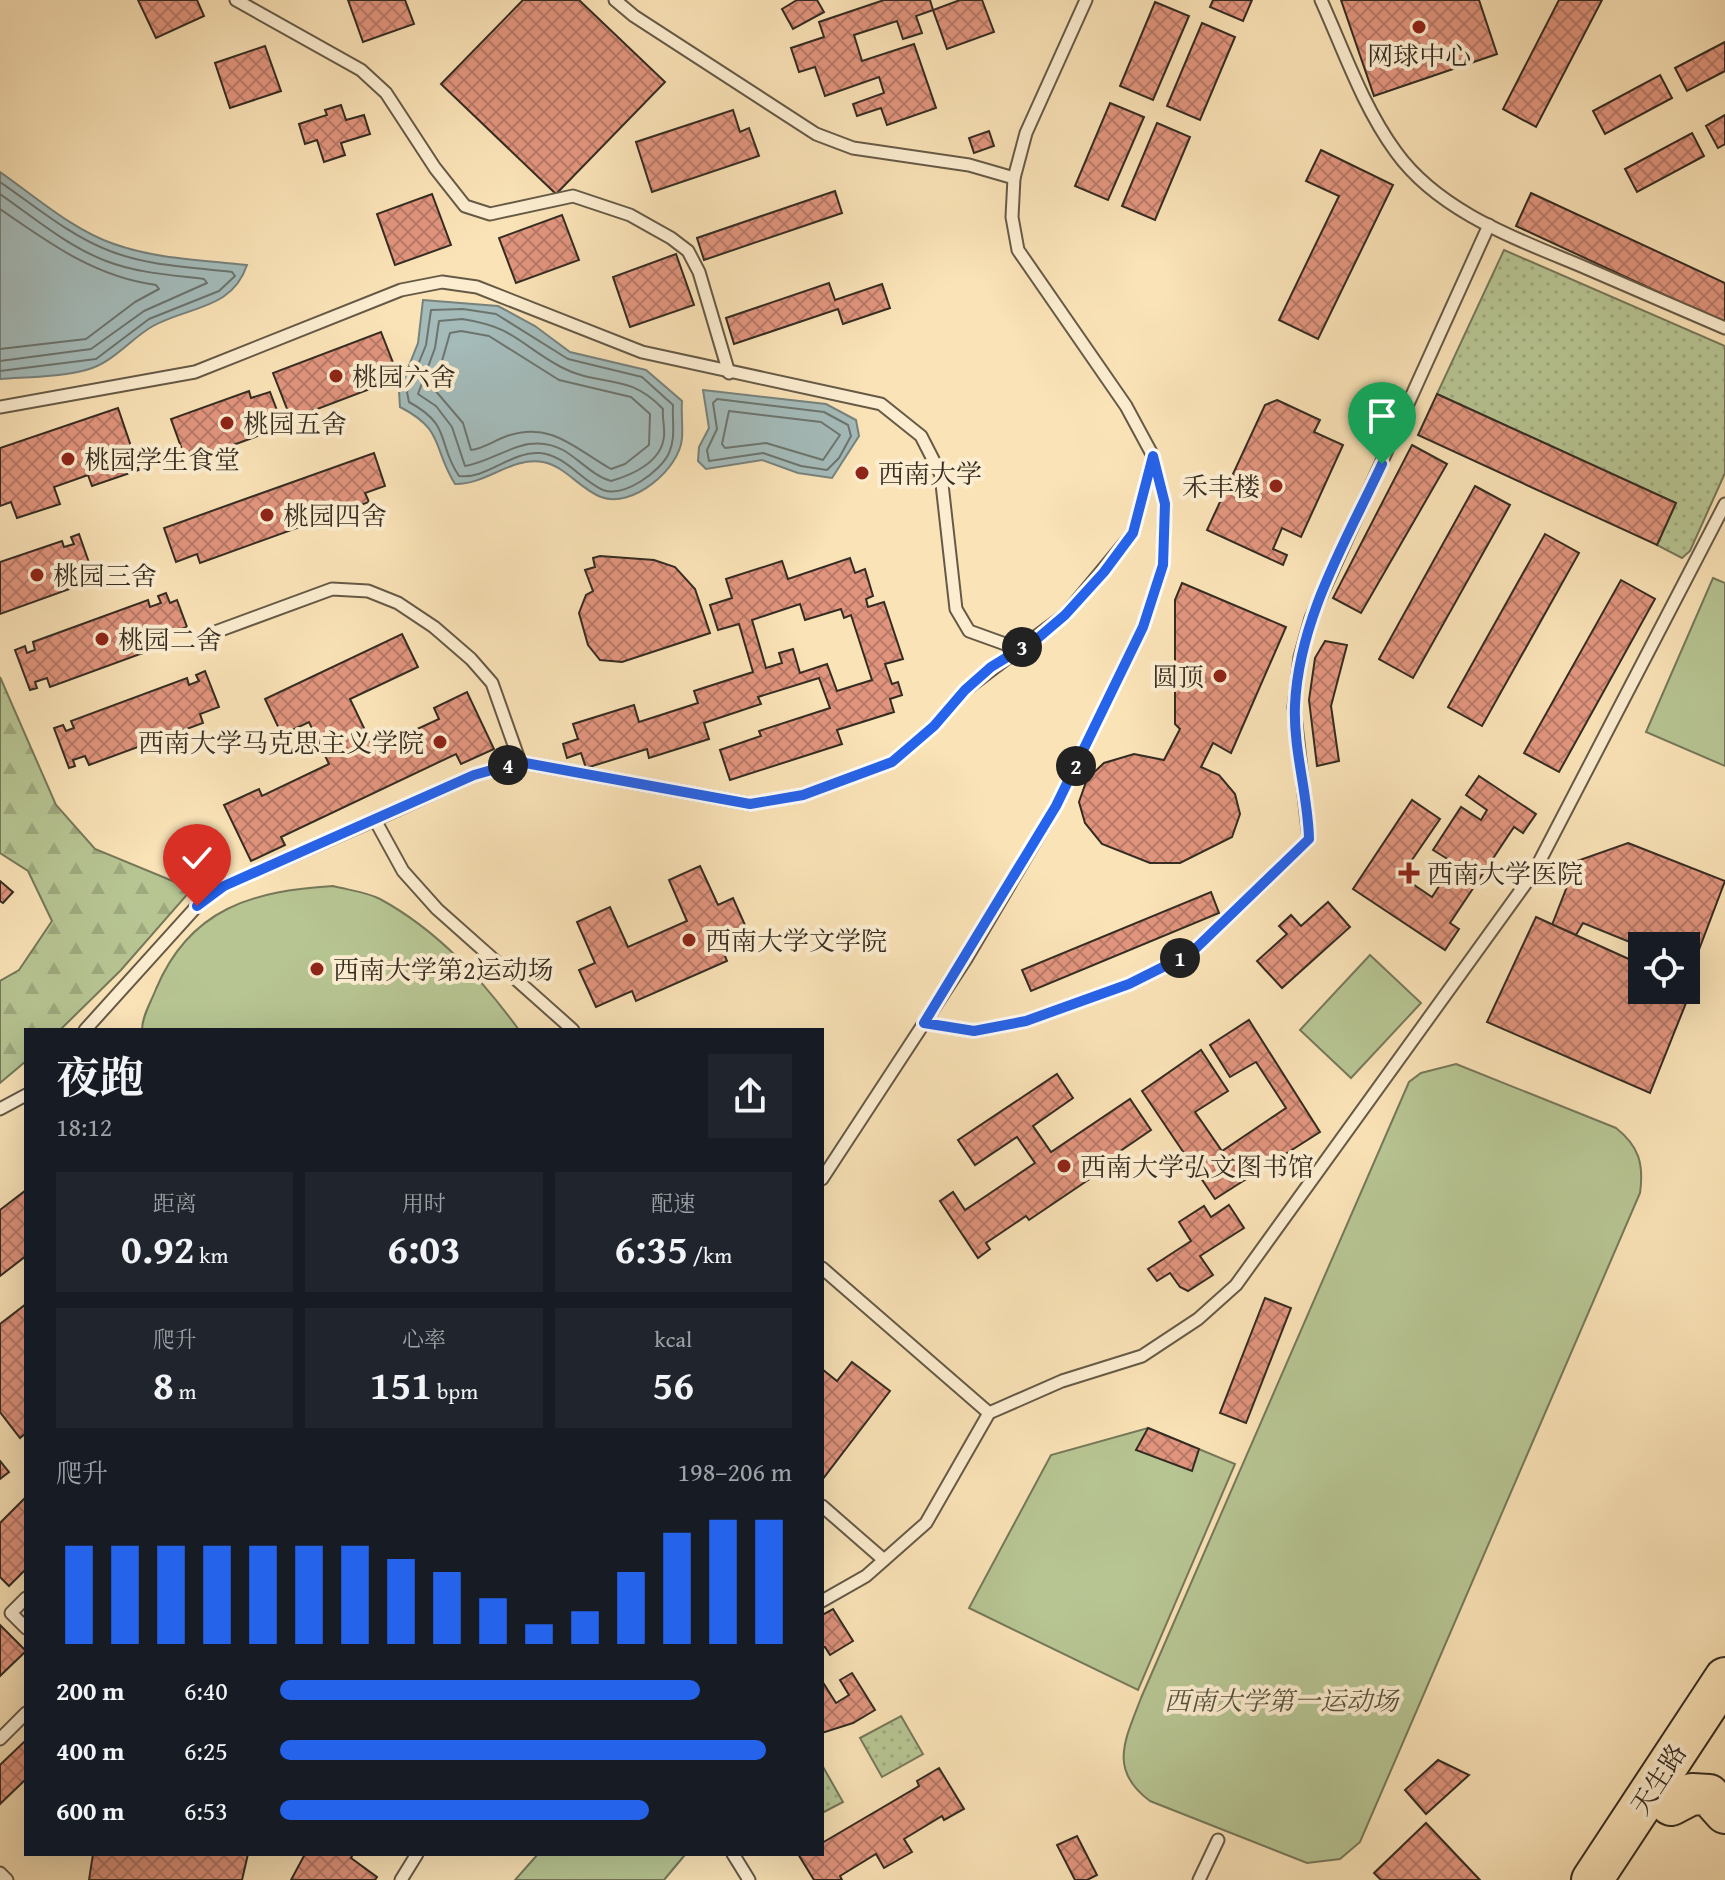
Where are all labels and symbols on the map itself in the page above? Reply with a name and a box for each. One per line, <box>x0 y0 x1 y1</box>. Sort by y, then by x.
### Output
marker: 网球中心 <box>1410 18 1428 36</box>
place label: 网球中心 <box>1367 36 1471 75</box>
place label: 桃园六舍 <box>352 357 456 396</box>
marker: 桃园六舍 <box>327 367 345 385</box>
pin <box>1348 382 1416 464</box>
place label: 桃园五舍 <box>243 404 347 443</box>
marker: 桃园五舍 <box>218 414 236 432</box>
place label: 桃园学生食堂 <box>84 440 240 479</box>
marker: 桃园学生食堂 <box>59 450 77 468</box>
place label: 西南大学 <box>878 454 982 493</box>
marker: 西南大学 <box>853 464 871 482</box>
place label: 禾丰楼 <box>1182 467 1260 506</box>
marker: 禾丰楼 <box>1267 477 1285 495</box>
place label: 桃园四舍 <box>283 496 387 535</box>
marker: 桃园四舍 <box>258 506 276 524</box>
place label: 桃园三舍 <box>53 556 157 595</box>
marker: 桃园三舍 <box>28 566 46 584</box>
place label: 桃园二舍 <box>118 620 222 659</box>
pin: 3 <box>1002 627 1042 667</box>
marker: 桃园二舍 <box>93 630 111 648</box>
place label: 圆顶 <box>1152 657 1204 696</box>
marker: 圆顶 <box>1211 667 1229 685</box>
place label: 西南大学马克思主义学院 <box>138 723 424 762</box>
marker: 西南大学马克思主义学院 <box>431 733 449 751</box>
pin: 4 <box>488 745 528 785</box>
pin: 2 <box>1056 746 1096 786</box>
pin <box>163 824 231 906</box>
place label: 西南大学医院 <box>1427 854 1583 893</box>
marker: 西南大学医院 <box>1398 862 1420 884</box>
place label: 西南大学文学院 <box>705 921 887 960</box>
marker: 西南大学文学院 <box>680 931 698 949</box>
pin: 1 <box>1160 938 1200 978</box>
place label: 西南大学第2运动场 <box>333 950 554 989</box>
marker: 西南大学第2运动场 <box>308 960 326 978</box>
place label: 西南大学弘文图书馆 <box>1080 1147 1314 1186</box>
marker: 西南大学弘文图书馆 <box>1055 1157 1073 1175</box>
park label: 西南大学第一运动场 <box>1164 1681 1400 1720</box>
street label: 天生路 <box>1620 1736 1696 1822</box>

